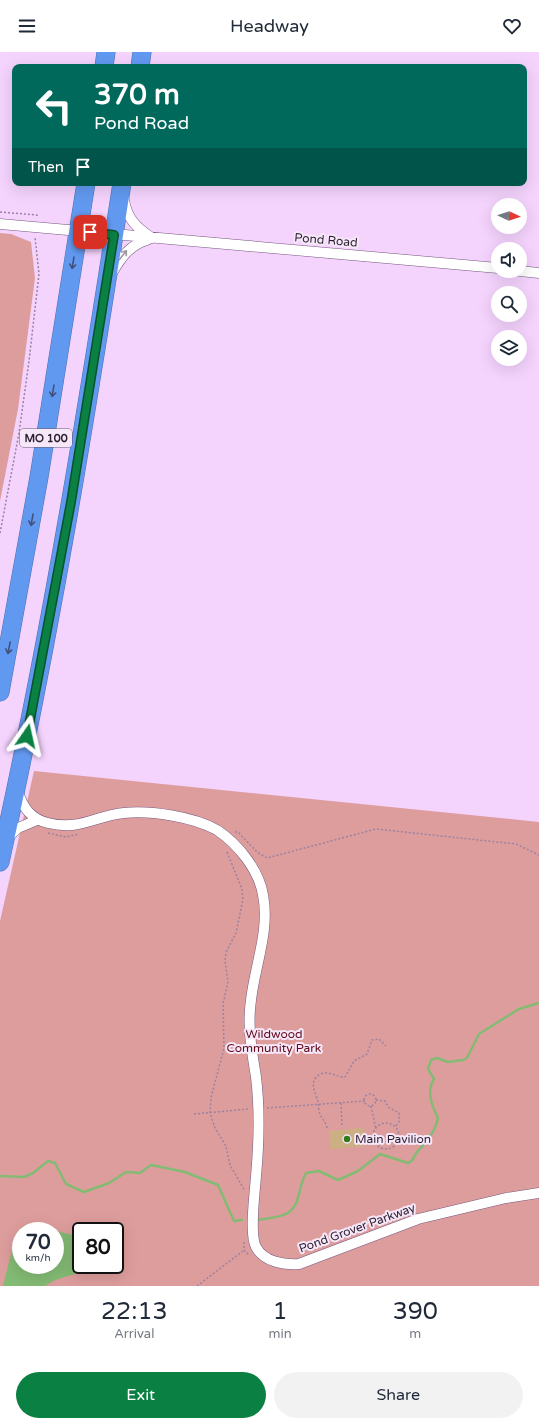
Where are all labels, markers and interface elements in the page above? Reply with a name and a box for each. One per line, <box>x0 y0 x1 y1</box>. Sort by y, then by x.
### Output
icon: menu <box>16 15 38 37</box>
text: Headway <box>230 15 309 37</box>
icon: heart <box>501 15 523 37</box>
text: 370 m <box>94 78 180 112</box>
icon: left <box>28 80 80 132</box>
text: Pond Road <box>94 112 189 134</box>
icon: arrive <box>72 156 94 178</box>
text: Then <box>28 158 64 176</box>
north arrow <box>491 198 527 234</box>
map controls <box>491 198 527 366</box>
pin <box>73 215 107 249</box>
icon: arrive <box>79 221 101 243</box>
street label: Pond Road <box>294 230 358 250</box>
button: sound <box>491 242 527 278</box>
one-way arrow <box>119 250 128 261</box>
one-way arrow <box>69 256 77 269</box>
button: search <box>491 286 527 322</box>
button: layers <box>491 330 527 366</box>
one-way arrow <box>49 385 57 398</box>
road number: MO 100 <box>20 429 72 447</box>
one-way arrow <box>28 513 36 526</box>
one-way arrow <box>4 641 12 654</box>
position arrow <box>6 715 48 757</box>
park label: Wildwood Community Park <box>227 1027 322 1055</box>
place label: Main Pavilion <box>355 1132 431 1146</box>
marker: Main Pavilion <box>342 1134 352 1144</box>
street label: Pond Grover Parkway <box>297 1200 418 1256</box>
speed limit sign: 80 <box>72 1222 124 1274</box>
text: 70 <box>25 1231 51 1255</box>
text: km/h <box>25 1252 51 1264</box>
text: 22:13 <box>101 1297 168 1326</box>
text: 1 <box>273 1297 288 1326</box>
text: 390 <box>393 1297 438 1326</box>
text: Arrival <box>114 1326 154 1342</box>
text: min <box>269 1326 292 1342</box>
text: m <box>409 1326 421 1342</box>
button: Exit <box>16 1372 266 1418</box>
button: Share <box>274 1372 523 1418</box>

